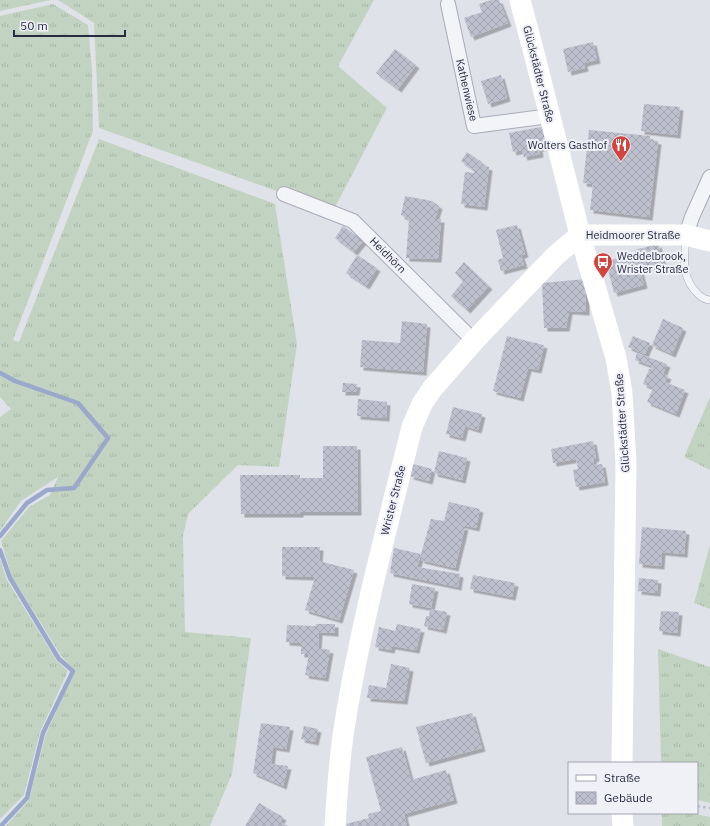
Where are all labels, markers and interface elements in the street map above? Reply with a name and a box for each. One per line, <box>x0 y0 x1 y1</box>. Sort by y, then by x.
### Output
scale bar <box>14 12 125 38</box>
text: 50 m <box>20 18 48 33</box>
street label: Glückstädter Straße <box>520 24 558 124</box>
street label: Kathenwiese <box>453 57 481 123</box>
restaurant icon: Wolters Gasthof <box>610 134 632 162</box>
place label: Wolters Gasthof <box>528 138 607 152</box>
street label: Heidmoorer Straße <box>586 228 680 242</box>
street label: Heidhörn <box>367 234 409 276</box>
place label: Weddelbrook, Wrister Straße <box>617 249 688 276</box>
bus stop icon: Weddelbrook, Wrister Straße <box>592 251 614 279</box>
street label: Glückstädter Straße <box>612 373 632 473</box>
street label: Wrister Straße <box>378 464 408 536</box>
legend <box>568 762 698 814</box>
text: Straße <box>604 770 641 785</box>
text: Gebäude <box>604 790 653 805</box>

